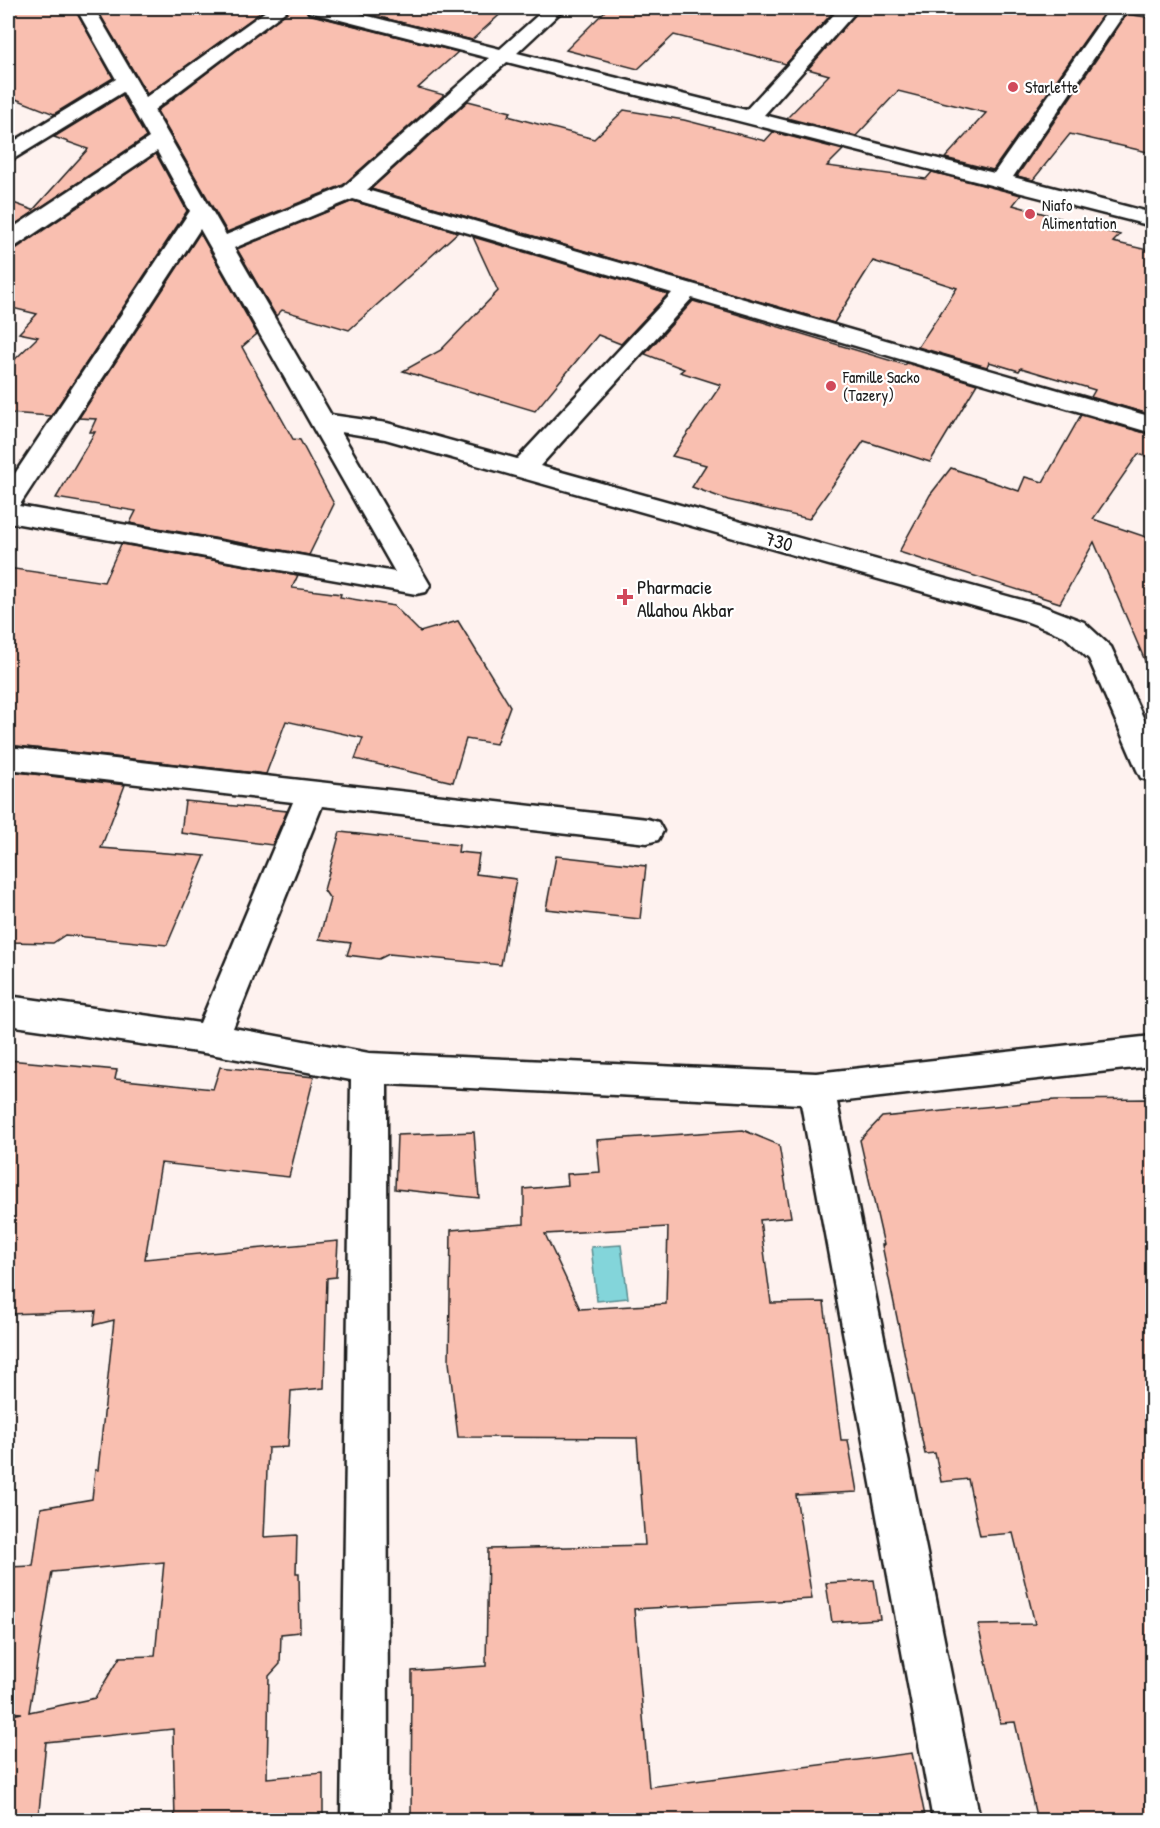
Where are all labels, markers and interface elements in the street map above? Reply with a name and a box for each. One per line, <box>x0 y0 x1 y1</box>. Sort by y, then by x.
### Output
place label: Starlette <box>1025 76 1079 98</box>
marker: Starlette <box>1006 80 1020 94</box>
place label: Niafo Alimentation <box>1042 194 1117 234</box>
marker: Niafo Alimentation <box>1023 207 1037 221</box>
place label: Famille Sacko (Tazery) <box>842 366 920 406</box>
marker: Famille Sacko (Tazery) <box>824 379 838 393</box>
street label: 730 <box>762 524 796 558</box>
place label: Pharmacie Allahou Akbar <box>637 573 734 623</box>
marker: Pharmacie Allahou Akbar <box>618 590 632 604</box>

